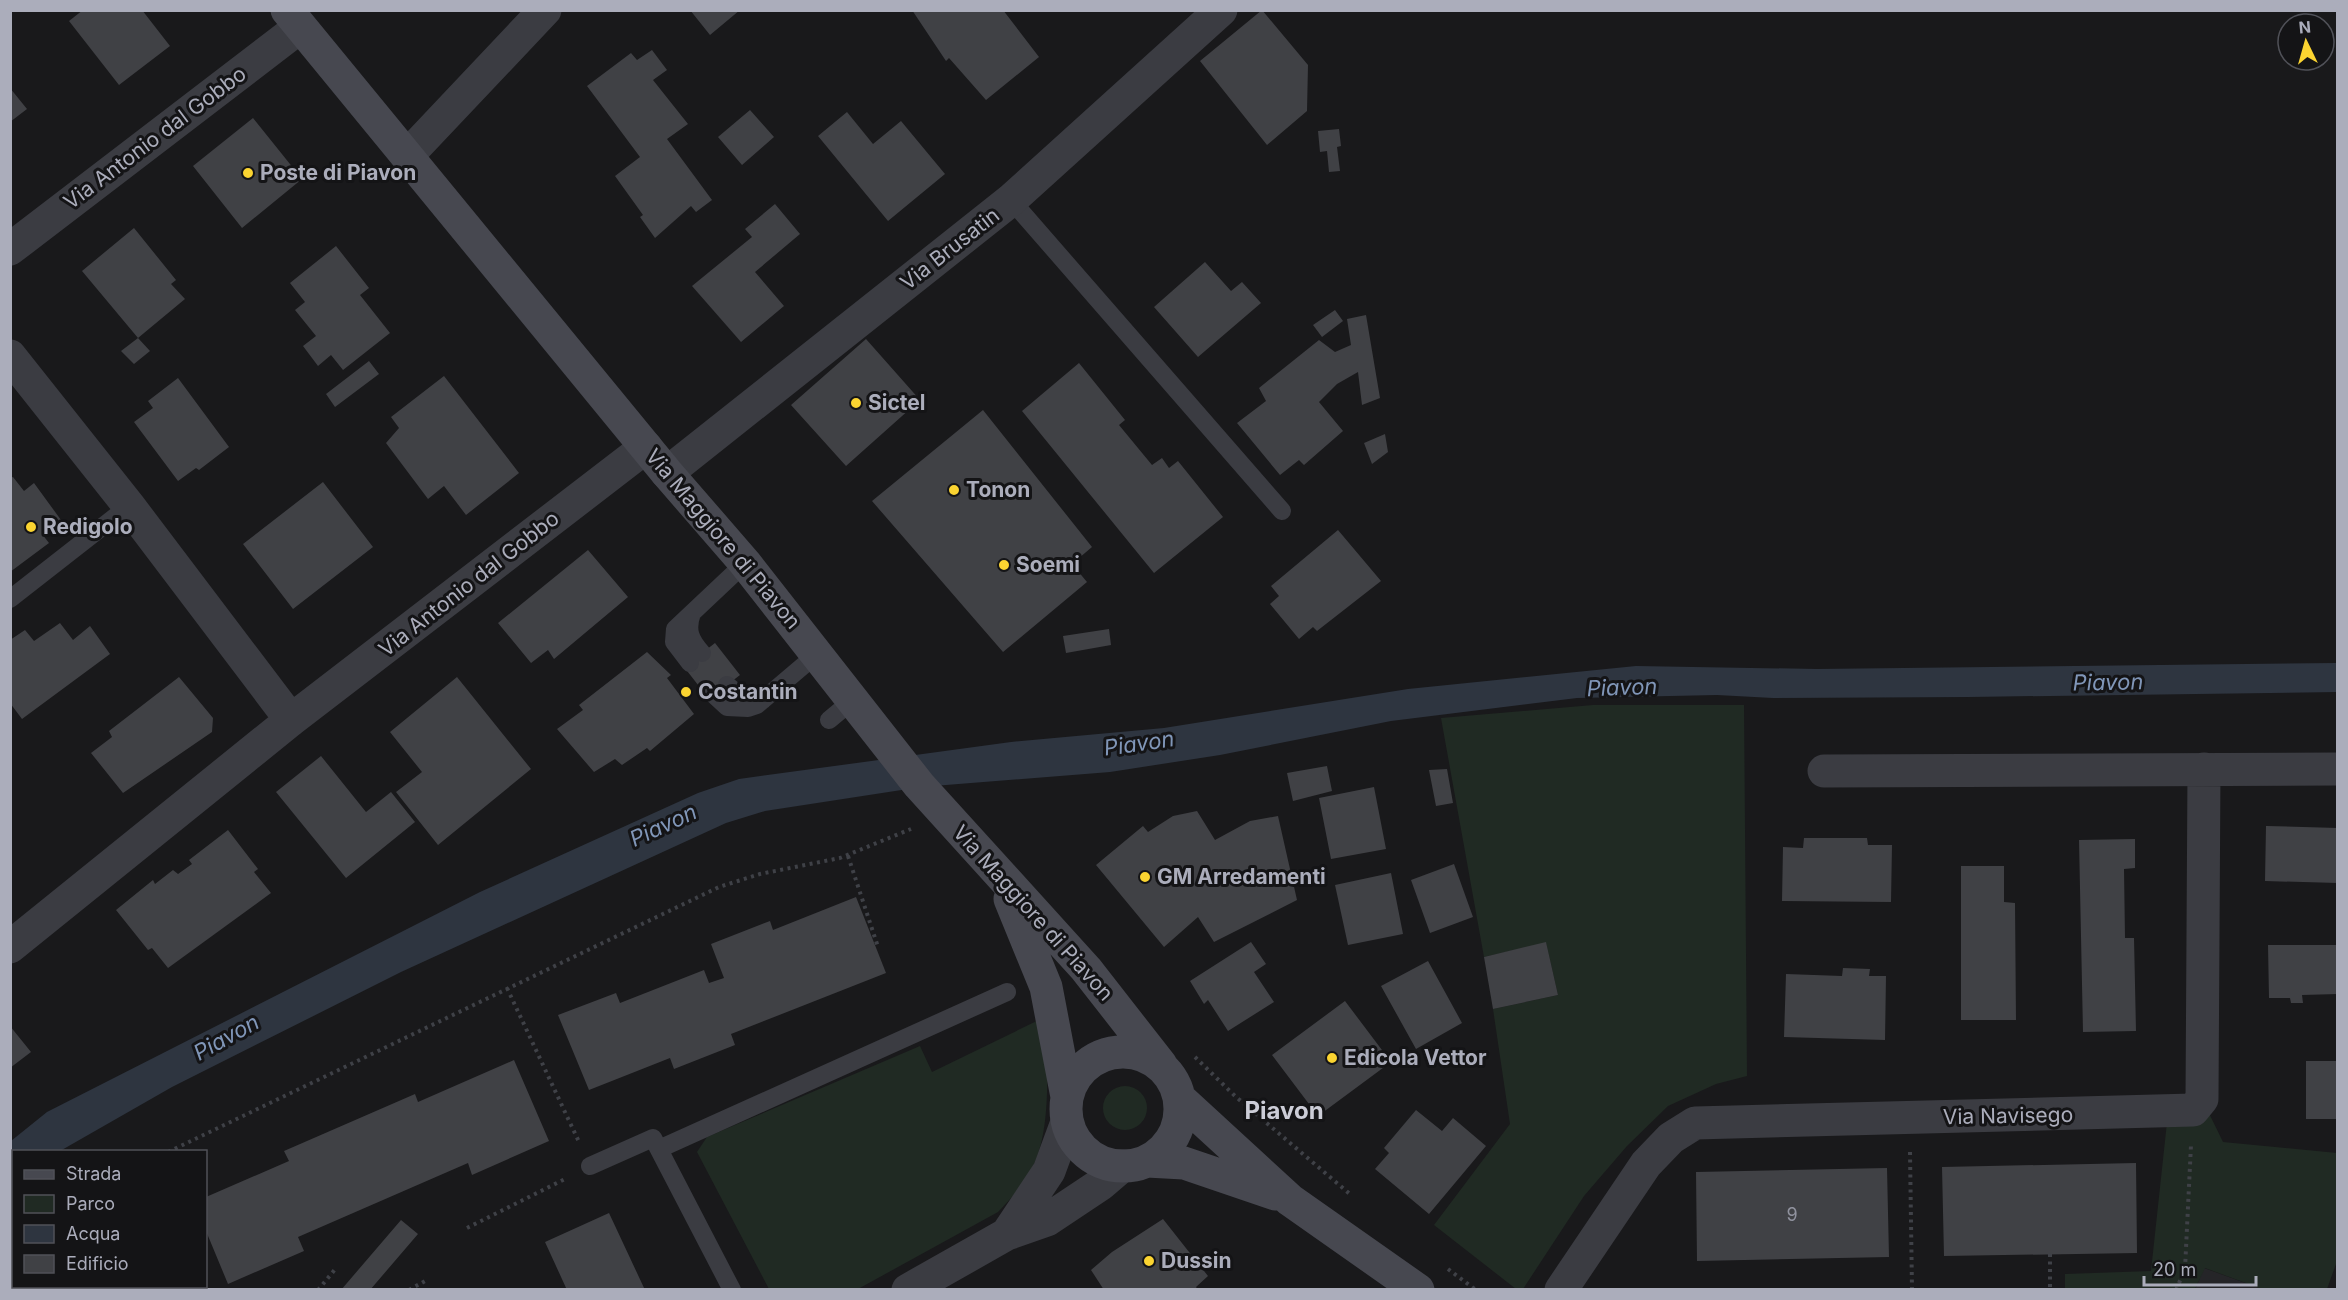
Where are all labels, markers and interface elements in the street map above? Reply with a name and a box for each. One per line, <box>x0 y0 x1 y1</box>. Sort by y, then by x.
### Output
north arrow <box>2276 12 2336 72</box>
text: N <box>2298 17 2312 38</box>
street label: Via Antonio dal Gobbo <box>59 61 251 214</box>
place label: Poste di Piavon <box>260 160 416 185</box>
marker: Poste di Piavon <box>241 166 255 180</box>
street label: Via Brusatin <box>895 202 1004 295</box>
place label: Sictel <box>868 390 925 415</box>
marker: Sictel <box>849 396 863 410</box>
street label: Via Maggiore di Piavon <box>641 444 806 634</box>
place label: Tonon <box>966 477 1030 502</box>
marker: Tonon <box>947 483 961 497</box>
street label: Via Antonio dal Gobbo <box>374 506 564 662</box>
place label: Redigolo <box>43 514 133 539</box>
marker: Redigolo <box>24 520 38 534</box>
place label: Soemi <box>1016 552 1080 577</box>
marker: Soemi <box>997 558 1011 572</box>
water label: Piavon <box>2072 668 2144 696</box>
water label: Piavon <box>1586 673 1658 701</box>
place label: Costantin <box>698 679 798 704</box>
marker: Costantin <box>679 685 693 699</box>
water label: Piavon <box>1102 725 1176 761</box>
water label: Piavon <box>625 798 701 852</box>
street label: Via Maggiore di Piavon <box>948 820 1119 1006</box>
place label: GM Arredamenti <box>1157 864 1326 889</box>
marker: GM Arredamenti <box>1138 870 1152 884</box>
water label: Piavon <box>189 1008 263 1066</box>
place label: Edicola Vettor <box>1344 1045 1487 1070</box>
marker: Edicola Vettor <box>1325 1051 1339 1065</box>
district label: Piavon <box>1244 1096 1324 1125</box>
street label: Via Navisego <box>1943 1102 2073 1129</box>
legend <box>12 1150 207 1288</box>
text: Strada <box>66 1163 121 1184</box>
text: Parco <box>66 1193 115 1214</box>
house number: 9 <box>1786 1204 1798 1225</box>
text: Acqua <box>66 1223 120 1244</box>
place label: Dussin <box>1161 1248 1232 1273</box>
scale bar <box>2144 1249 2256 1287</box>
text: Edificio <box>66 1253 129 1274</box>
marker: Dussin <box>1142 1254 1156 1268</box>
text: 20 m <box>2153 1259 2196 1280</box>

